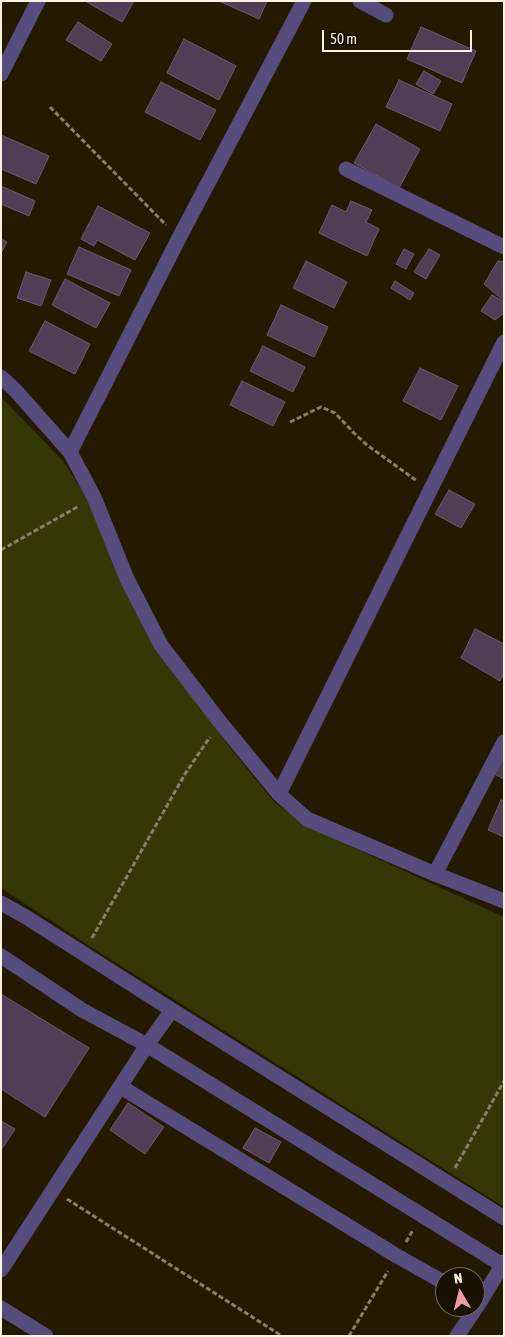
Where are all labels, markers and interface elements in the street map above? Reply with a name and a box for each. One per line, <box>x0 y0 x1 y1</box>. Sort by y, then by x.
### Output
scale bar <box>325 20 475 52</box>
text: 50 m <box>330 30 357 47</box>
north arrow <box>435 1267 485 1317</box>
text: N <box>453 1270 463 1287</box>

